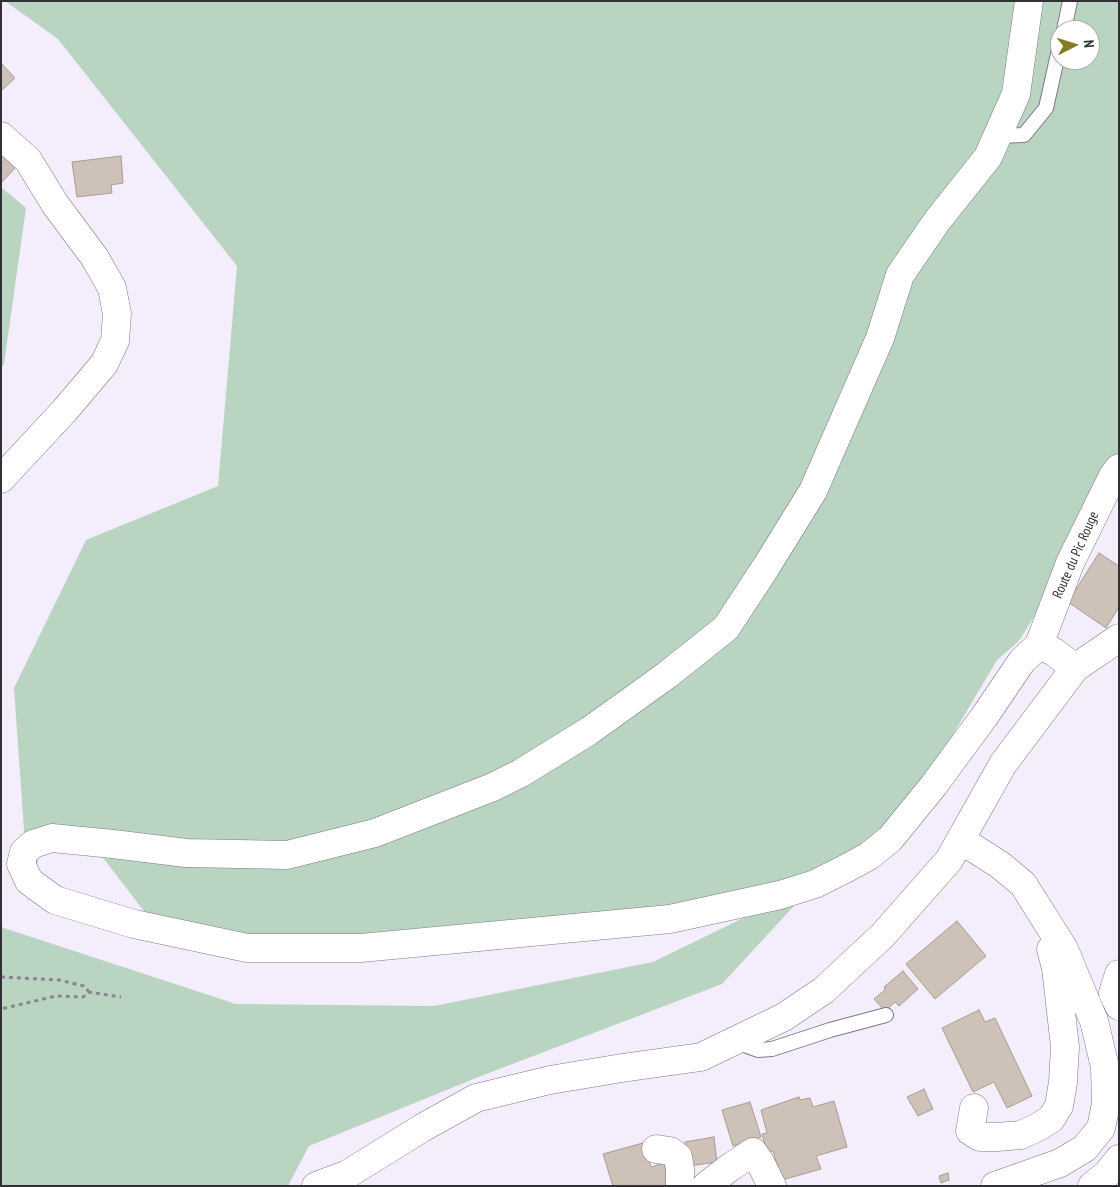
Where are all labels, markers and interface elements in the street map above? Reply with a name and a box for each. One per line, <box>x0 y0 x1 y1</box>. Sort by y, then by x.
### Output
north arrow <box>1050 20 1100 70</box>
text: N <box>1080 39 1098 48</box>
street label: Route du Pic Rouge <box>1049 509 1103 601</box>

